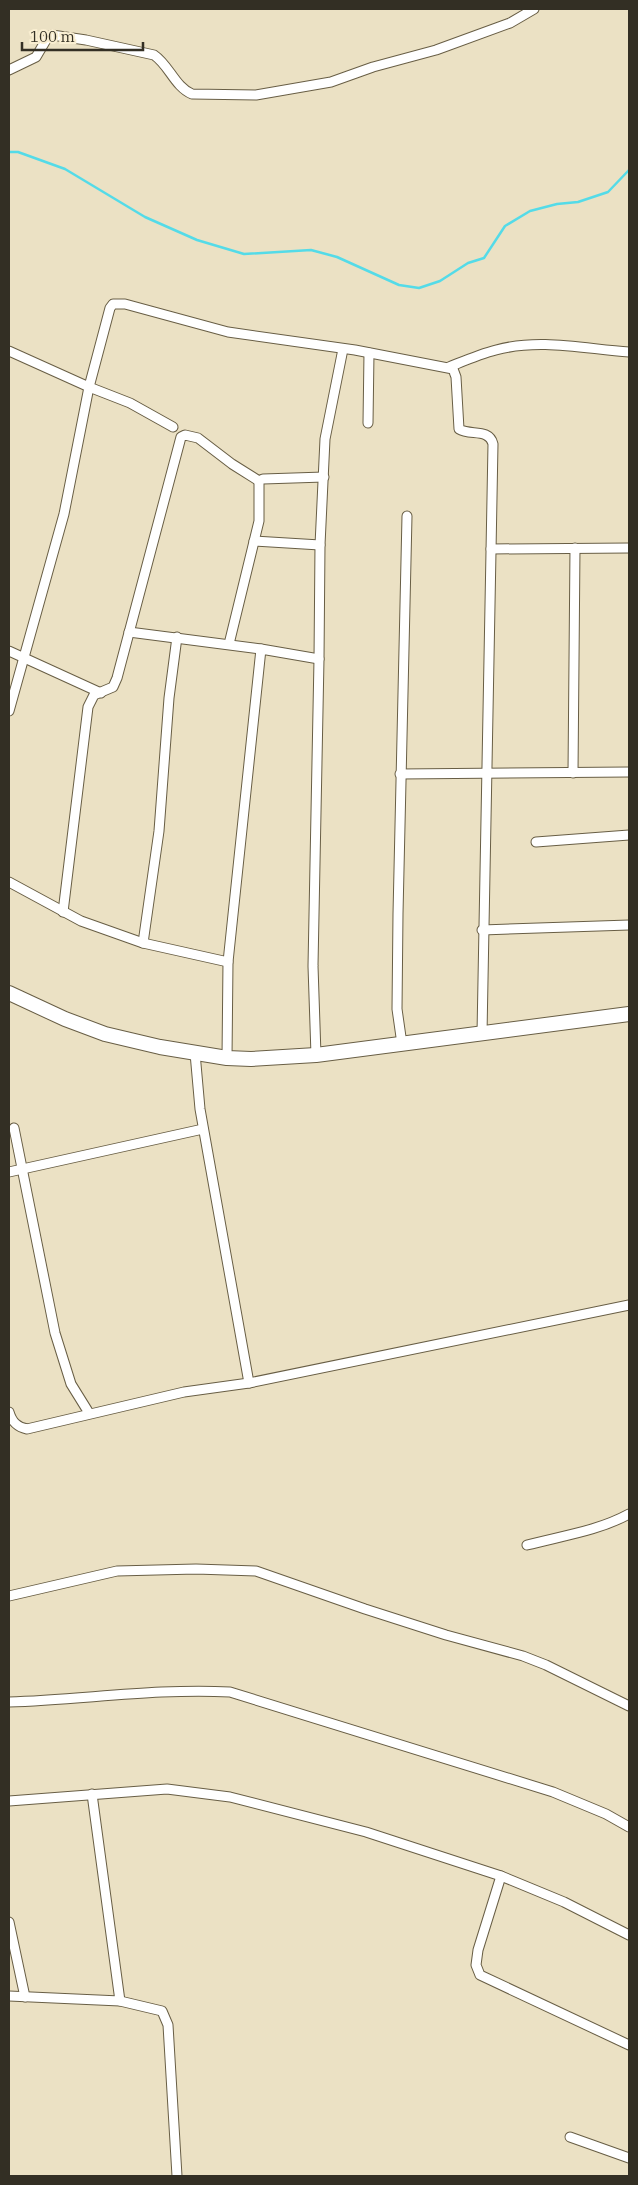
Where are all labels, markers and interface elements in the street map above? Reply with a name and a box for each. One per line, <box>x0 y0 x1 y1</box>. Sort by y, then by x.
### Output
scale bar <box>22 20 144 52</box>
text: 100 m <box>30 27 75 46</box>

